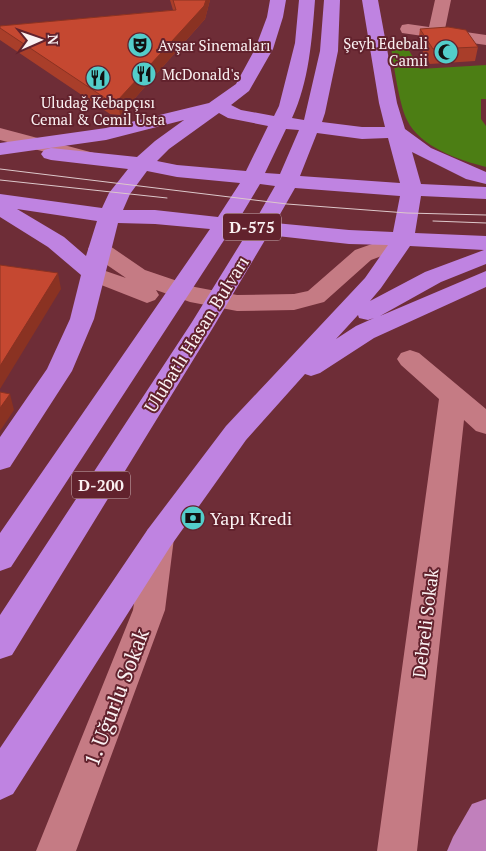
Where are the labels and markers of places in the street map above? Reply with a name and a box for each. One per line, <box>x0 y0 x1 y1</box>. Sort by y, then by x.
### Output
theatre icon: Avşar Sinemaları <box>127 32 153 58</box>
place label: Şeyh Edebali Camii <box>343 33 428 70</box>
place label: Avşar Sinemaları <box>158 35 270 55</box>
mosque icon: Şeyh Edebali Camii <box>433 39 459 65</box>
restaurant icon: McDonald's <box>131 61 157 87</box>
place label: McDonald's <box>162 64 240 84</box>
restaurant icon: Uludağ Kebapçısı Cemal & Cemil Usta <box>85 65 111 91</box>
place label: Uludağ Kebapçısı Cemal & Cemil Usta <box>31 92 166 129</box>
bank icon: Yapı Kredi <box>180 505 206 531</box>
place label: Yapı Kredi <box>210 506 292 530</box>

